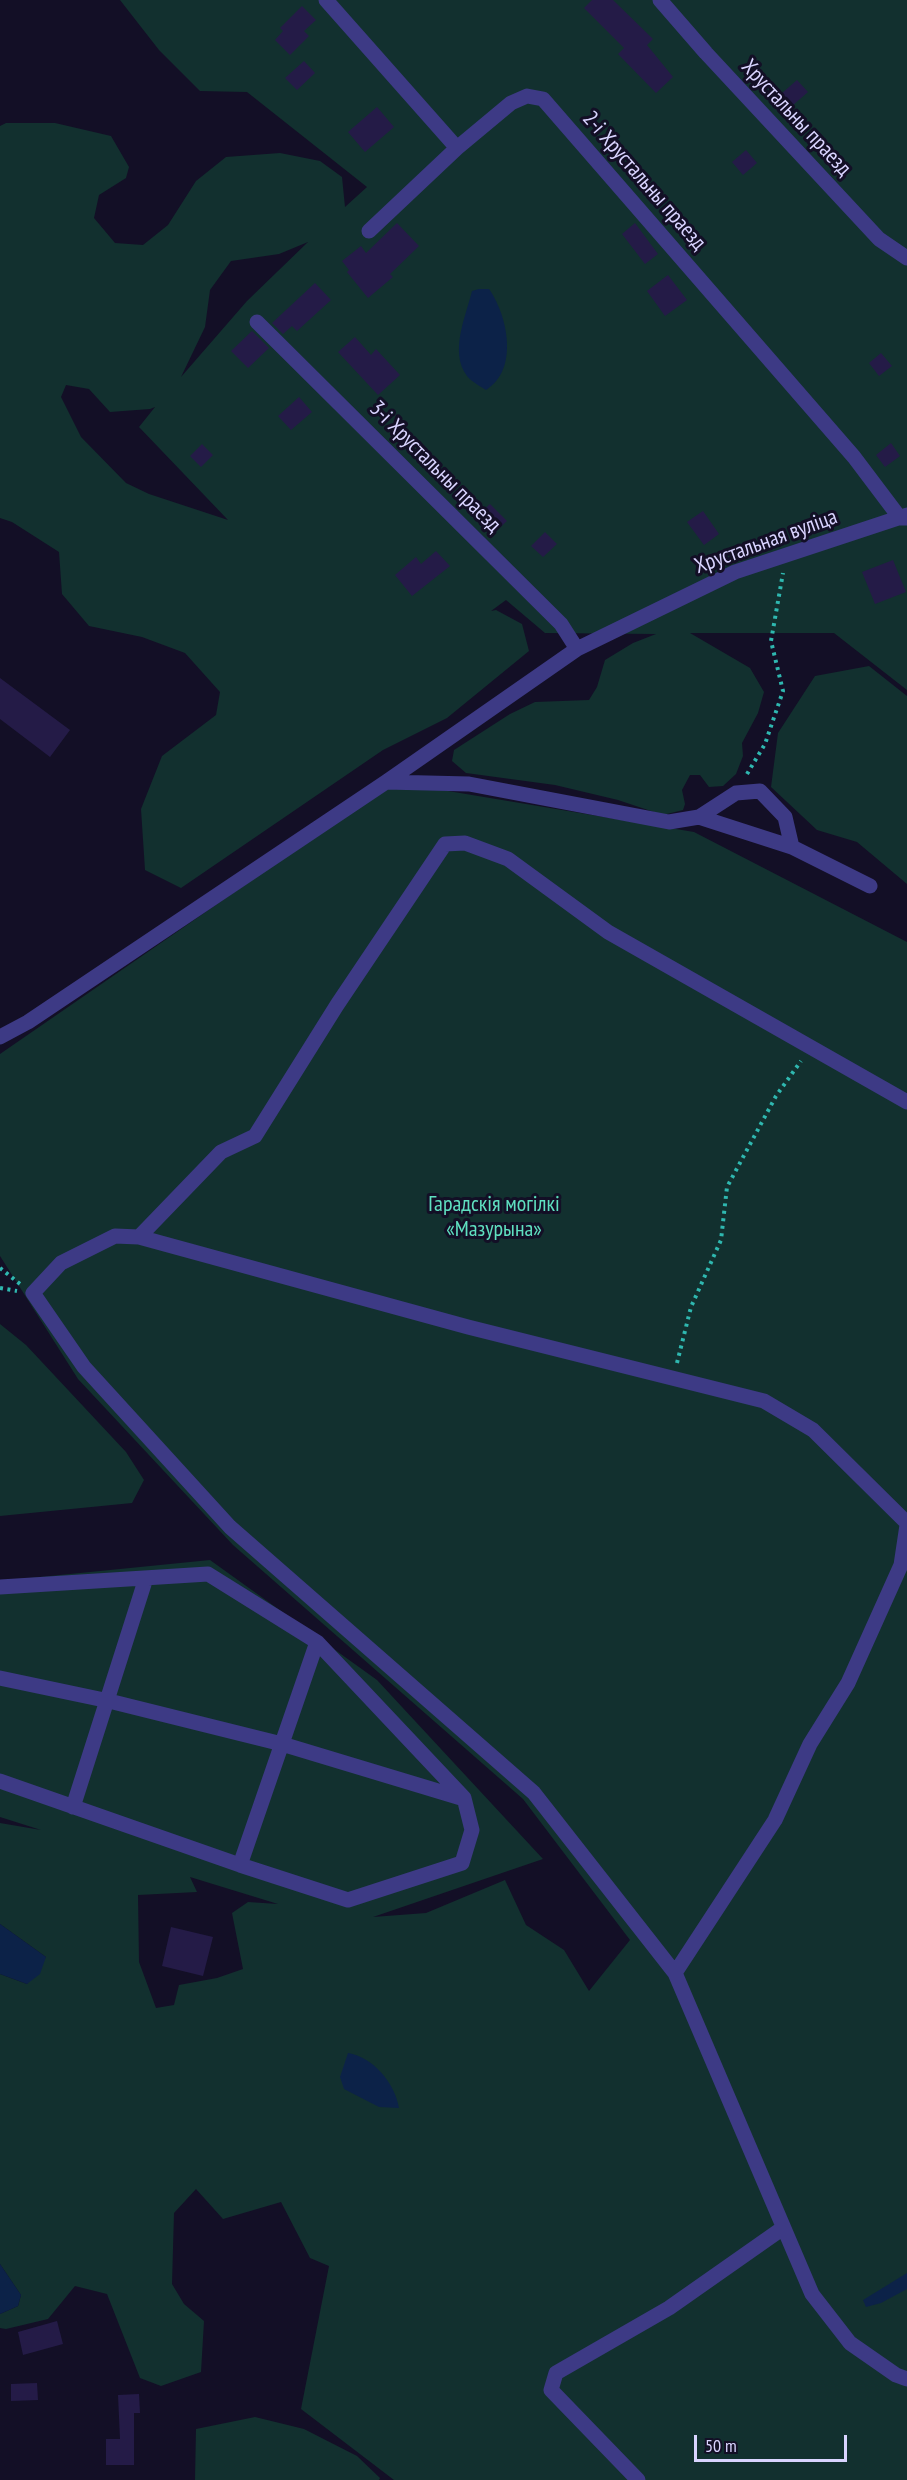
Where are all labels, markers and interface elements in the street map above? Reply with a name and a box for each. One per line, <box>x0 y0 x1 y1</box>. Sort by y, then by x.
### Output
street label: Хрустальны праезд <box>735 54 857 182</box>
street label: 2-і Хрустальны праезд <box>577 106 711 256</box>
street label: 3-і Хрустальны праезд <box>364 396 506 538</box>
street label: Хрустальная вуліца <box>691 504 841 580</box>
park label: Гарадскія могілкі «Мазурына» <box>428 1192 560 1244</box>
scale bar <box>697 2423 850 2461</box>
text: 50 m <box>705 2434 737 2457</box>

